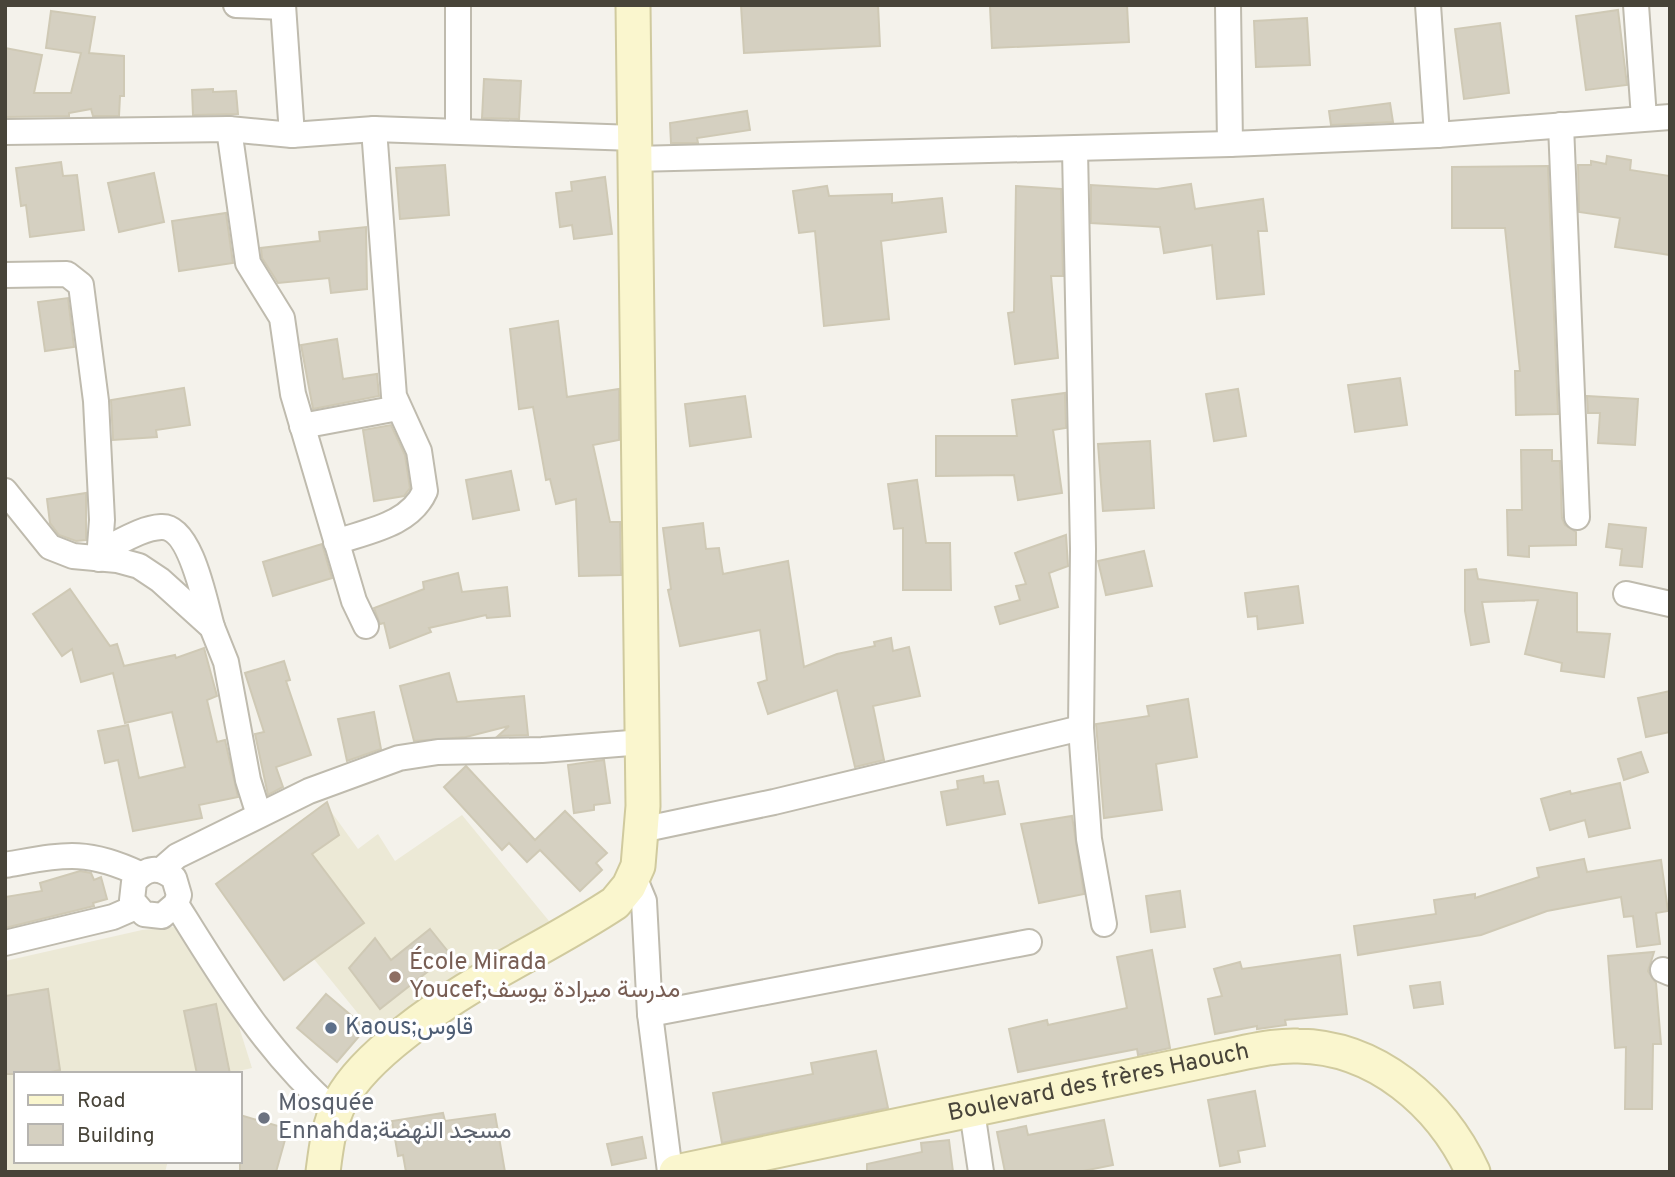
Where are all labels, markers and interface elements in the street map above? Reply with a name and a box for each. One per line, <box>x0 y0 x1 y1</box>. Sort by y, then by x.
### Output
place label: École Mirada Youcef;مدرسة ميرادة يوسف <box>409 946 680 1006</box>
marker: École Mirada Youcef;مدرسة ميرادة يوسف <box>387 969 403 985</box>
place label: Kaous;قاوس <box>345 1013 473 1043</box>
marker: Kaous;قاوس <box>323 1020 339 1036</box>
street label: Boulevard des frères Haouch <box>945 1037 1252 1129</box>
legend <box>14 1072 242 1163</box>
text: Road <box>77 1088 126 1115</box>
place label: Mosquée Ennahda;مسجد النهضة <box>278 1089 512 1147</box>
marker: Mosquée Ennahda;مسجد النهضة <box>256 1110 272 1126</box>
text: Building <box>77 1123 155 1150</box>

